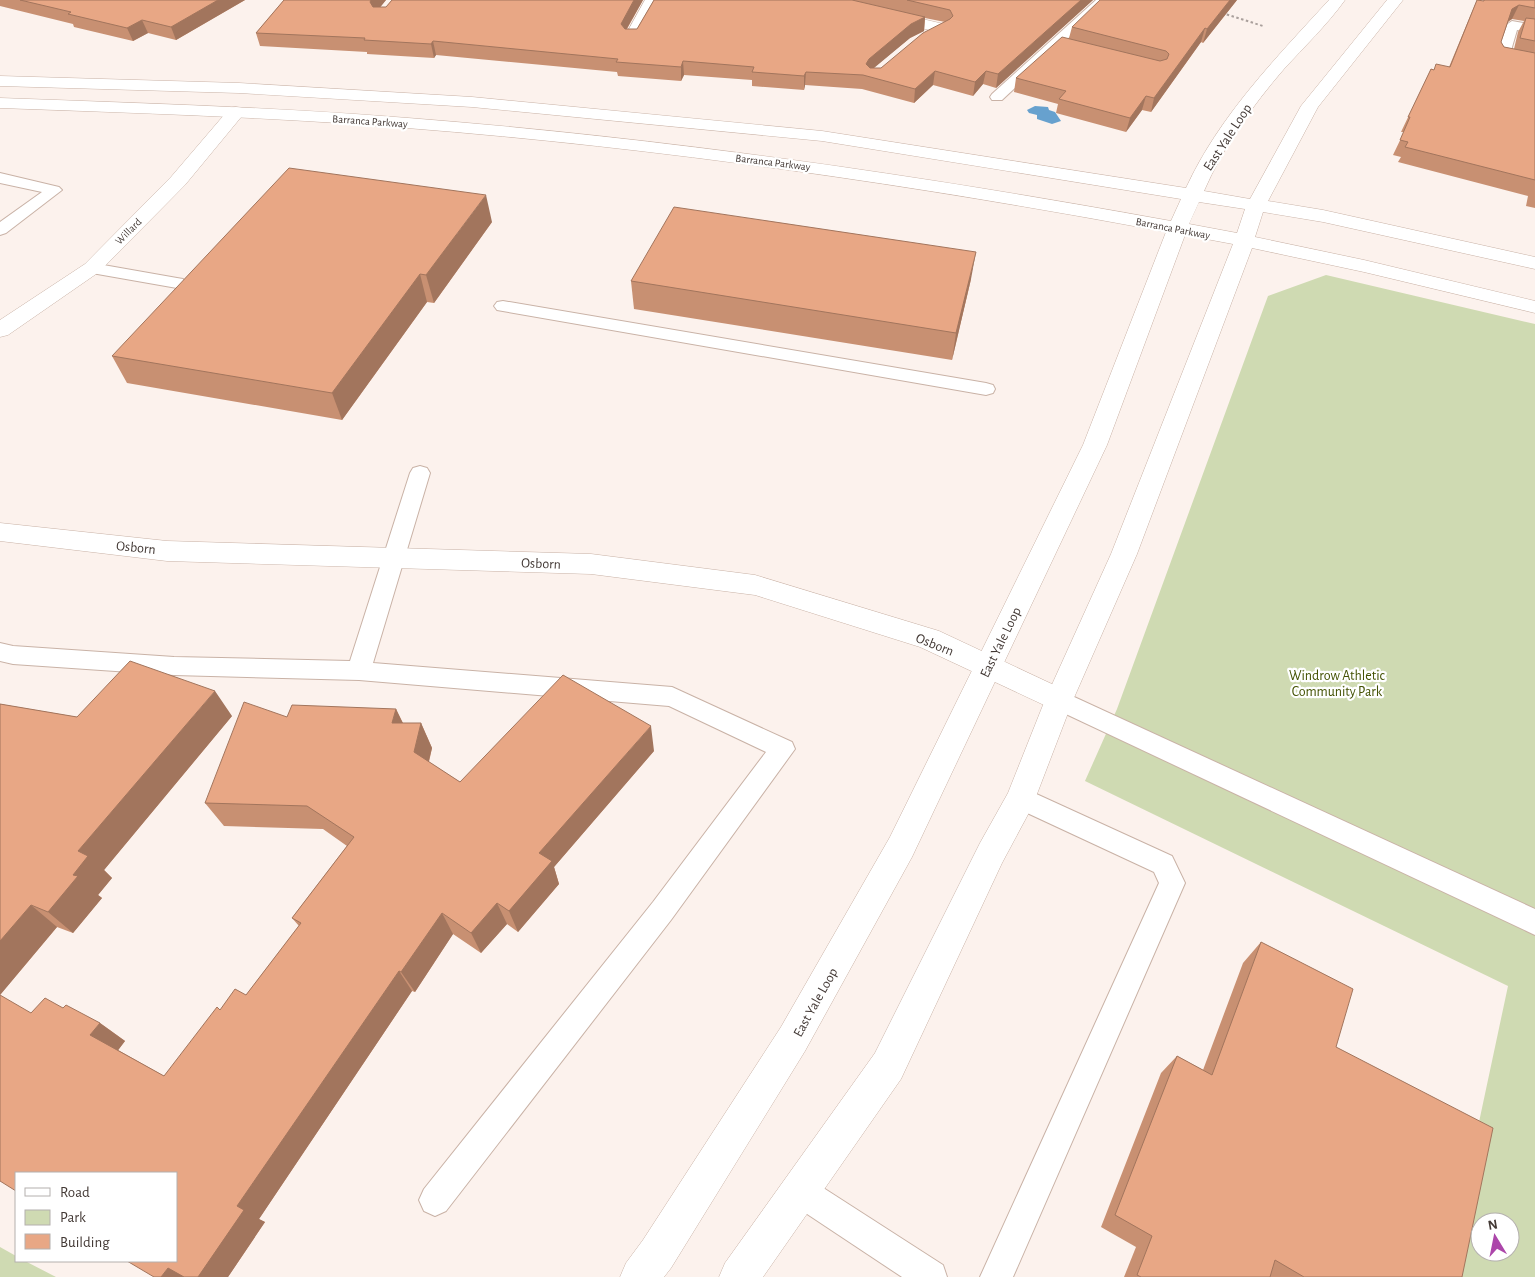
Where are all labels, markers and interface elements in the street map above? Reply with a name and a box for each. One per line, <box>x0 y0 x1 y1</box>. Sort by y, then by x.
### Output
street label: East Yale Loop <box>1201 102 1255 173</box>
street label: Barranca Parkway <box>332 113 408 130</box>
street label: Barranca Parkway <box>735 152 811 173</box>
street label: Willard <box>113 216 144 247</box>
street label: Barranca Parkway <box>1135 216 1211 241</box>
street label: Osborn <box>115 539 156 557</box>
street label: Osborn <box>521 556 561 572</box>
street label: East Yale Loop <box>978 605 1024 680</box>
street label: Osborn <box>914 631 956 659</box>
park label: Windrow Athletic Community Park <box>1289 669 1386 699</box>
street label: East Yale Loop <box>791 966 841 1039</box>
legend <box>15 1172 178 1262</box>
text: Road <box>60 1185 90 1200</box>
text: Park <box>60 1210 86 1225</box>
north arrow <box>1470 1212 1520 1262</box>
text: N <box>1487 1217 1499 1233</box>
text: Building <box>60 1235 110 1250</box>

